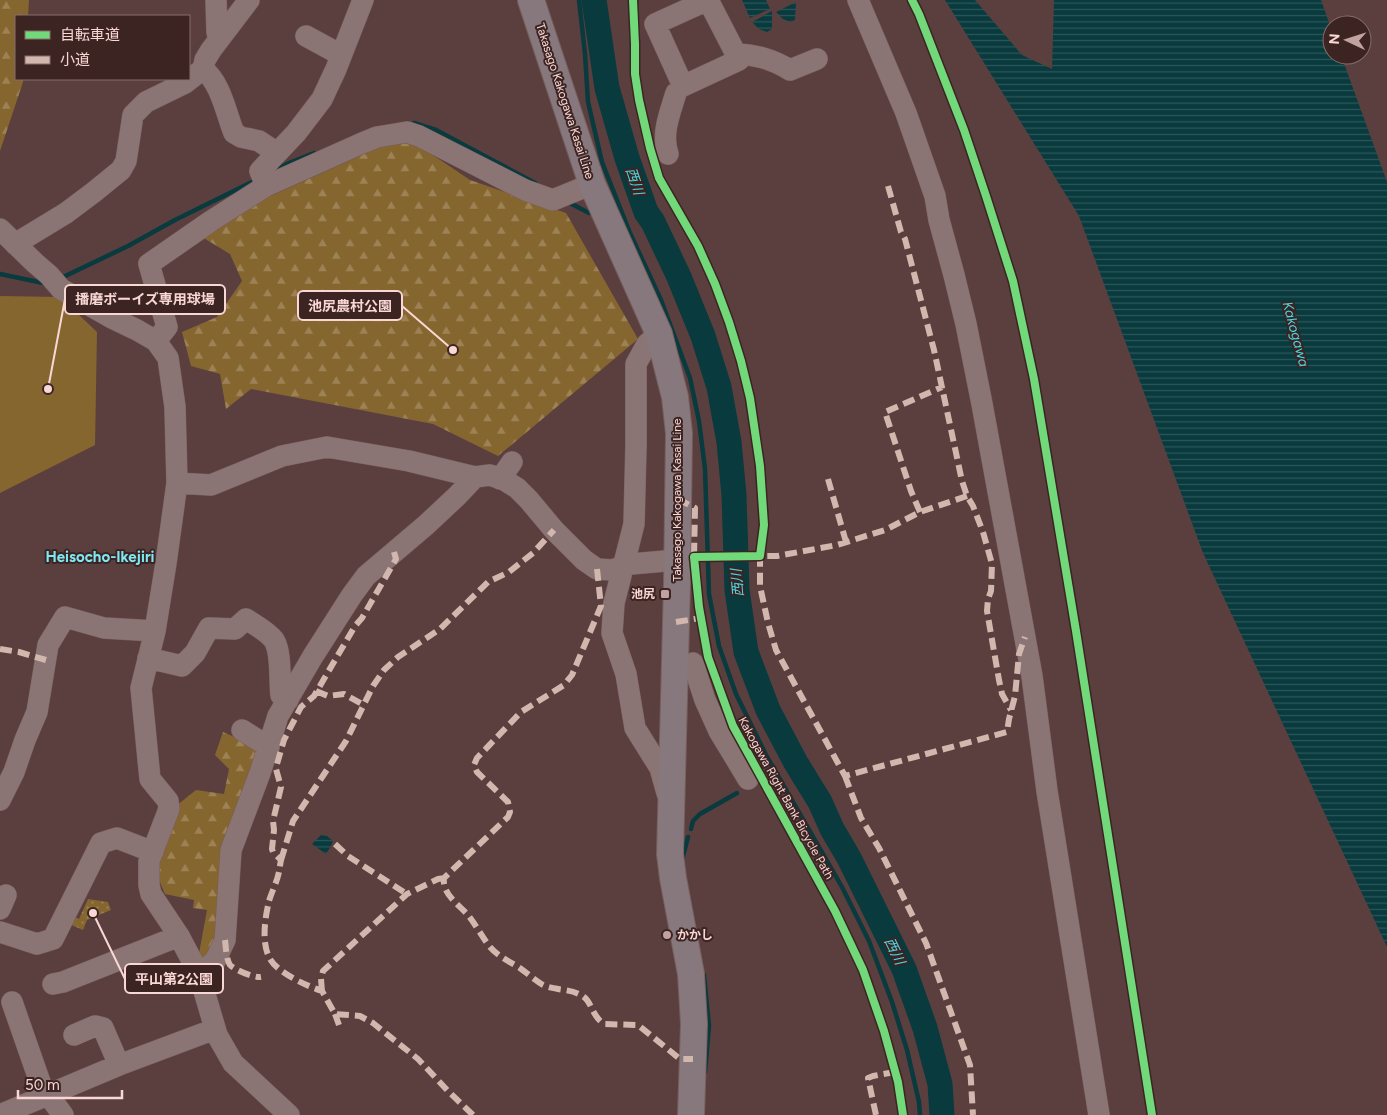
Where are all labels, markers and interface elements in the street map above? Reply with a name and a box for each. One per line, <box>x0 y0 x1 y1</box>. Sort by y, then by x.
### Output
legend <box>15 15 190 80</box>
north arrow <box>1322 15 1372 65</box>
street label: Takasago Kakogawa Kasai Line <box>533 21 597 181</box>
text: 自転車道 <box>60 26 120 44</box>
text: N <box>1326 33 1343 45</box>
text: 小道 <box>60 51 90 69</box>
water label: 西川 <box>622 165 648 199</box>
callout: 播磨ボーイズ専用球場 <box>65 285 225 314</box>
text: 播磨ボーイズ専用球場 <box>75 291 215 308</box>
callout: 池尻農村公園 <box>298 291 402 320</box>
text: 池尻農村公園 <box>308 298 392 315</box>
water label: Kakogawa <box>1279 300 1312 369</box>
street label: Takasago Kakogawa Kasai Line <box>670 418 684 581</box>
district label: Heisocho-Ikejiri <box>45 548 155 566</box>
water label: 西川 <box>728 566 747 598</box>
place label: 池尻 <box>631 587 655 601</box>
marker: 池尻 <box>659 588 671 600</box>
street label: Kakogawa Right Bank Bicycle Path <box>735 714 837 882</box>
place label: かかし <box>677 928 713 942</box>
marker: かかし <box>661 929 673 941</box>
water label: 西川 <box>881 935 909 969</box>
callout: 平山第2公園 <box>125 964 223 993</box>
text: 平山第2公園 <box>135 971 213 988</box>
scale bar <box>18 1068 121 1100</box>
text: 50 m <box>25 1076 60 1094</box>

